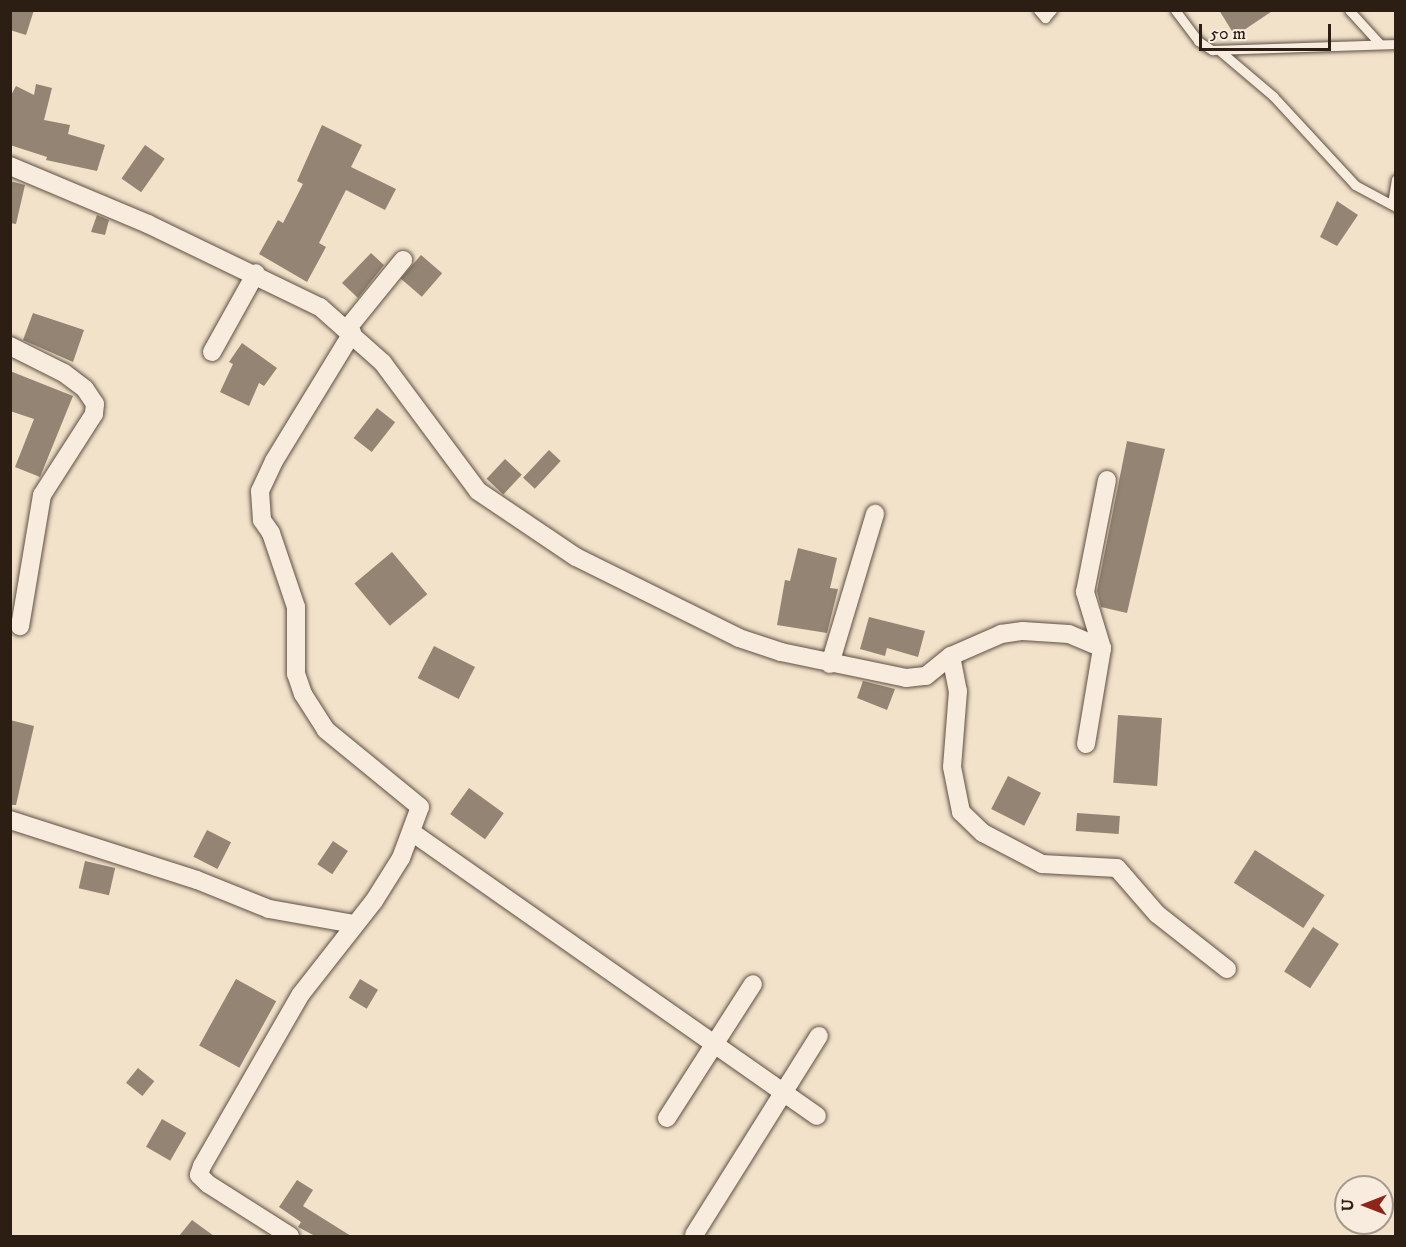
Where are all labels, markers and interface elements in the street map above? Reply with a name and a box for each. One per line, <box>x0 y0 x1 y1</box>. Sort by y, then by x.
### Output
scale bar <box>1202 12 1334 50</box>
text: 50 m <box>1210 23 1246 45</box>
north arrow <box>1334 1175 1394 1235</box>
text: U <box>1338 1199 1358 1211</box>

